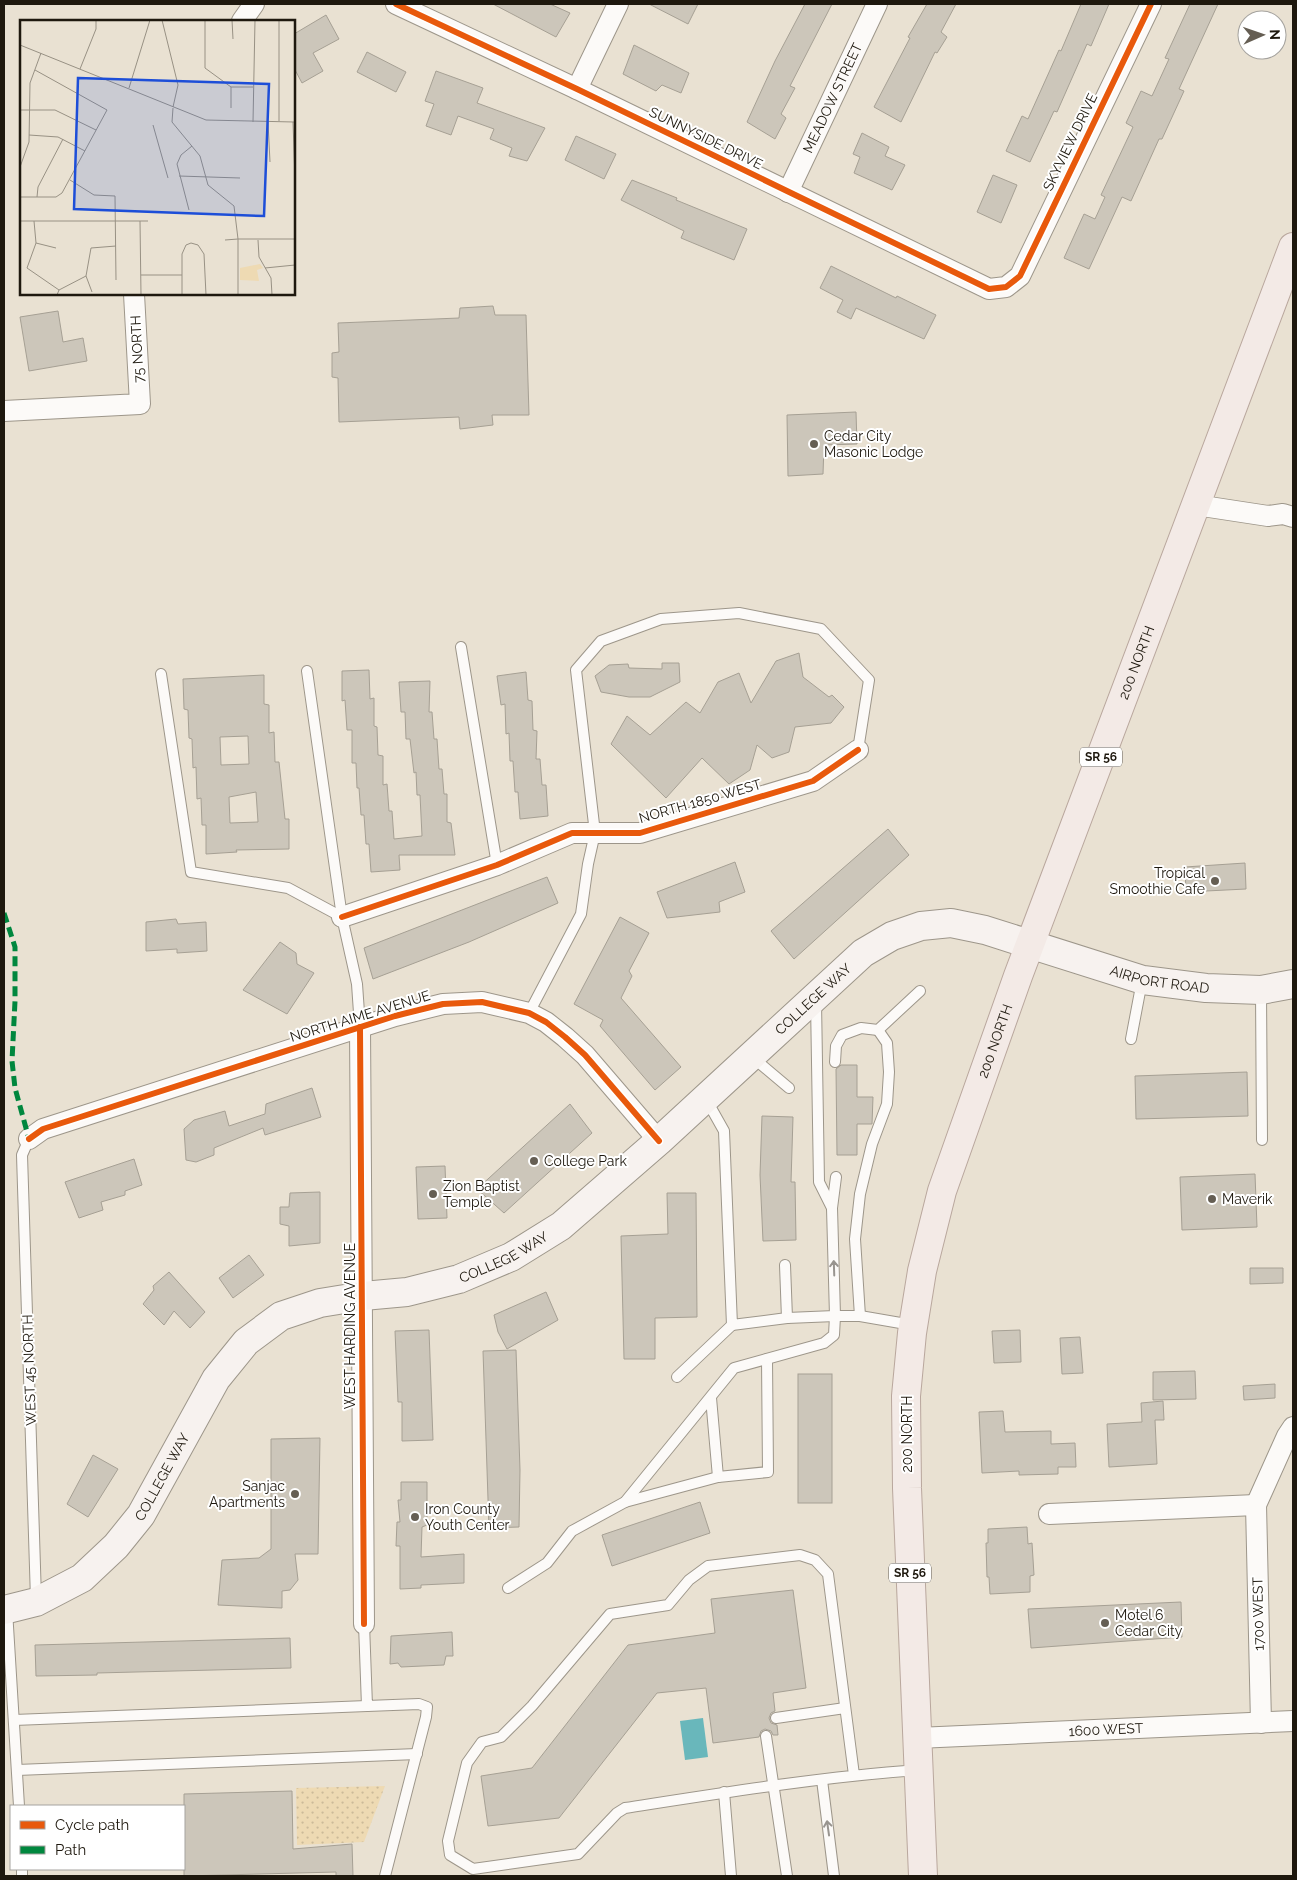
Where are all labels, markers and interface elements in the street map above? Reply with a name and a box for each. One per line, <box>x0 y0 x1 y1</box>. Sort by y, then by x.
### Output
north arrow <box>1237 10 1287 60</box>
inset map <box>20 20 295 295</box>
text: N <box>1267 29 1283 40</box>
street label: MEADOW STREET <box>800 40 866 156</box>
street label: SKYVIEW DRIVE <box>1039 91 1101 193</box>
street label: SUNNYSIDE DRIVE <box>647 104 765 172</box>
street label: 75 NORTH <box>127 315 147 383</box>
place label: Cedar City Masonic Lodge <box>824 428 923 460</box>
marker: Cedar City Masonic Lodge <box>808 438 820 450</box>
street label: 200 NORTH <box>1115 624 1157 701</box>
road number: SR 56 <box>1080 748 1122 766</box>
street label: NORTH 1850 WEST <box>637 776 763 826</box>
place label: Tropical Smoothie Cafe <box>1110 865 1205 897</box>
marker: Tropical Smoothie Cafe <box>1209 875 1221 887</box>
street label: COLLEGE WAY <box>772 960 854 1038</box>
street label: AIRPORT ROAD <box>1108 962 1210 996</box>
street label: NORTH AIME AVENUE <box>288 987 432 1045</box>
street label: 200 NORTH <box>975 1002 1015 1080</box>
place label: College Park <box>544 1153 627 1169</box>
marker: College Park <box>528 1155 540 1167</box>
place label: Zion Baptist Temple <box>443 1178 520 1210</box>
marker: Zion Baptist Temple <box>427 1188 439 1200</box>
place label: Maverik <box>1222 1191 1273 1207</box>
marker: Maverik <box>1206 1193 1218 1205</box>
street label: COLLEGE WAY <box>457 1228 551 1286</box>
street label: WEST HARDING AVENUE <box>342 1243 358 1409</box>
one-way arrow <box>829 1260 838 1276</box>
street label: WEST 45 NORTH <box>19 1314 39 1426</box>
street label: 200 NORTH <box>899 1395 915 1473</box>
street label: COLLEGE WAY <box>132 1430 193 1524</box>
place label: Sanjac Apartments <box>209 1478 285 1510</box>
marker: Sanjac Apartments <box>289 1488 301 1500</box>
place label: Iron County Youth Center <box>425 1501 510 1533</box>
marker: Iron County Youth Center <box>409 1511 421 1523</box>
road number: SR 56 <box>889 1564 931 1582</box>
street label: 1700 WEST <box>1249 1577 1267 1651</box>
place label: Motel 6 Cedar City <box>1115 1607 1183 1639</box>
marker: Motel 6 Cedar City <box>1099 1617 1111 1629</box>
street label: 1600 WEST <box>1068 1720 1144 1739</box>
legend <box>10 1805 185 1870</box>
text: Cycle path <box>55 1816 129 1834</box>
one-way arrow <box>823 1820 833 1836</box>
text: Path <box>55 1841 86 1859</box>

